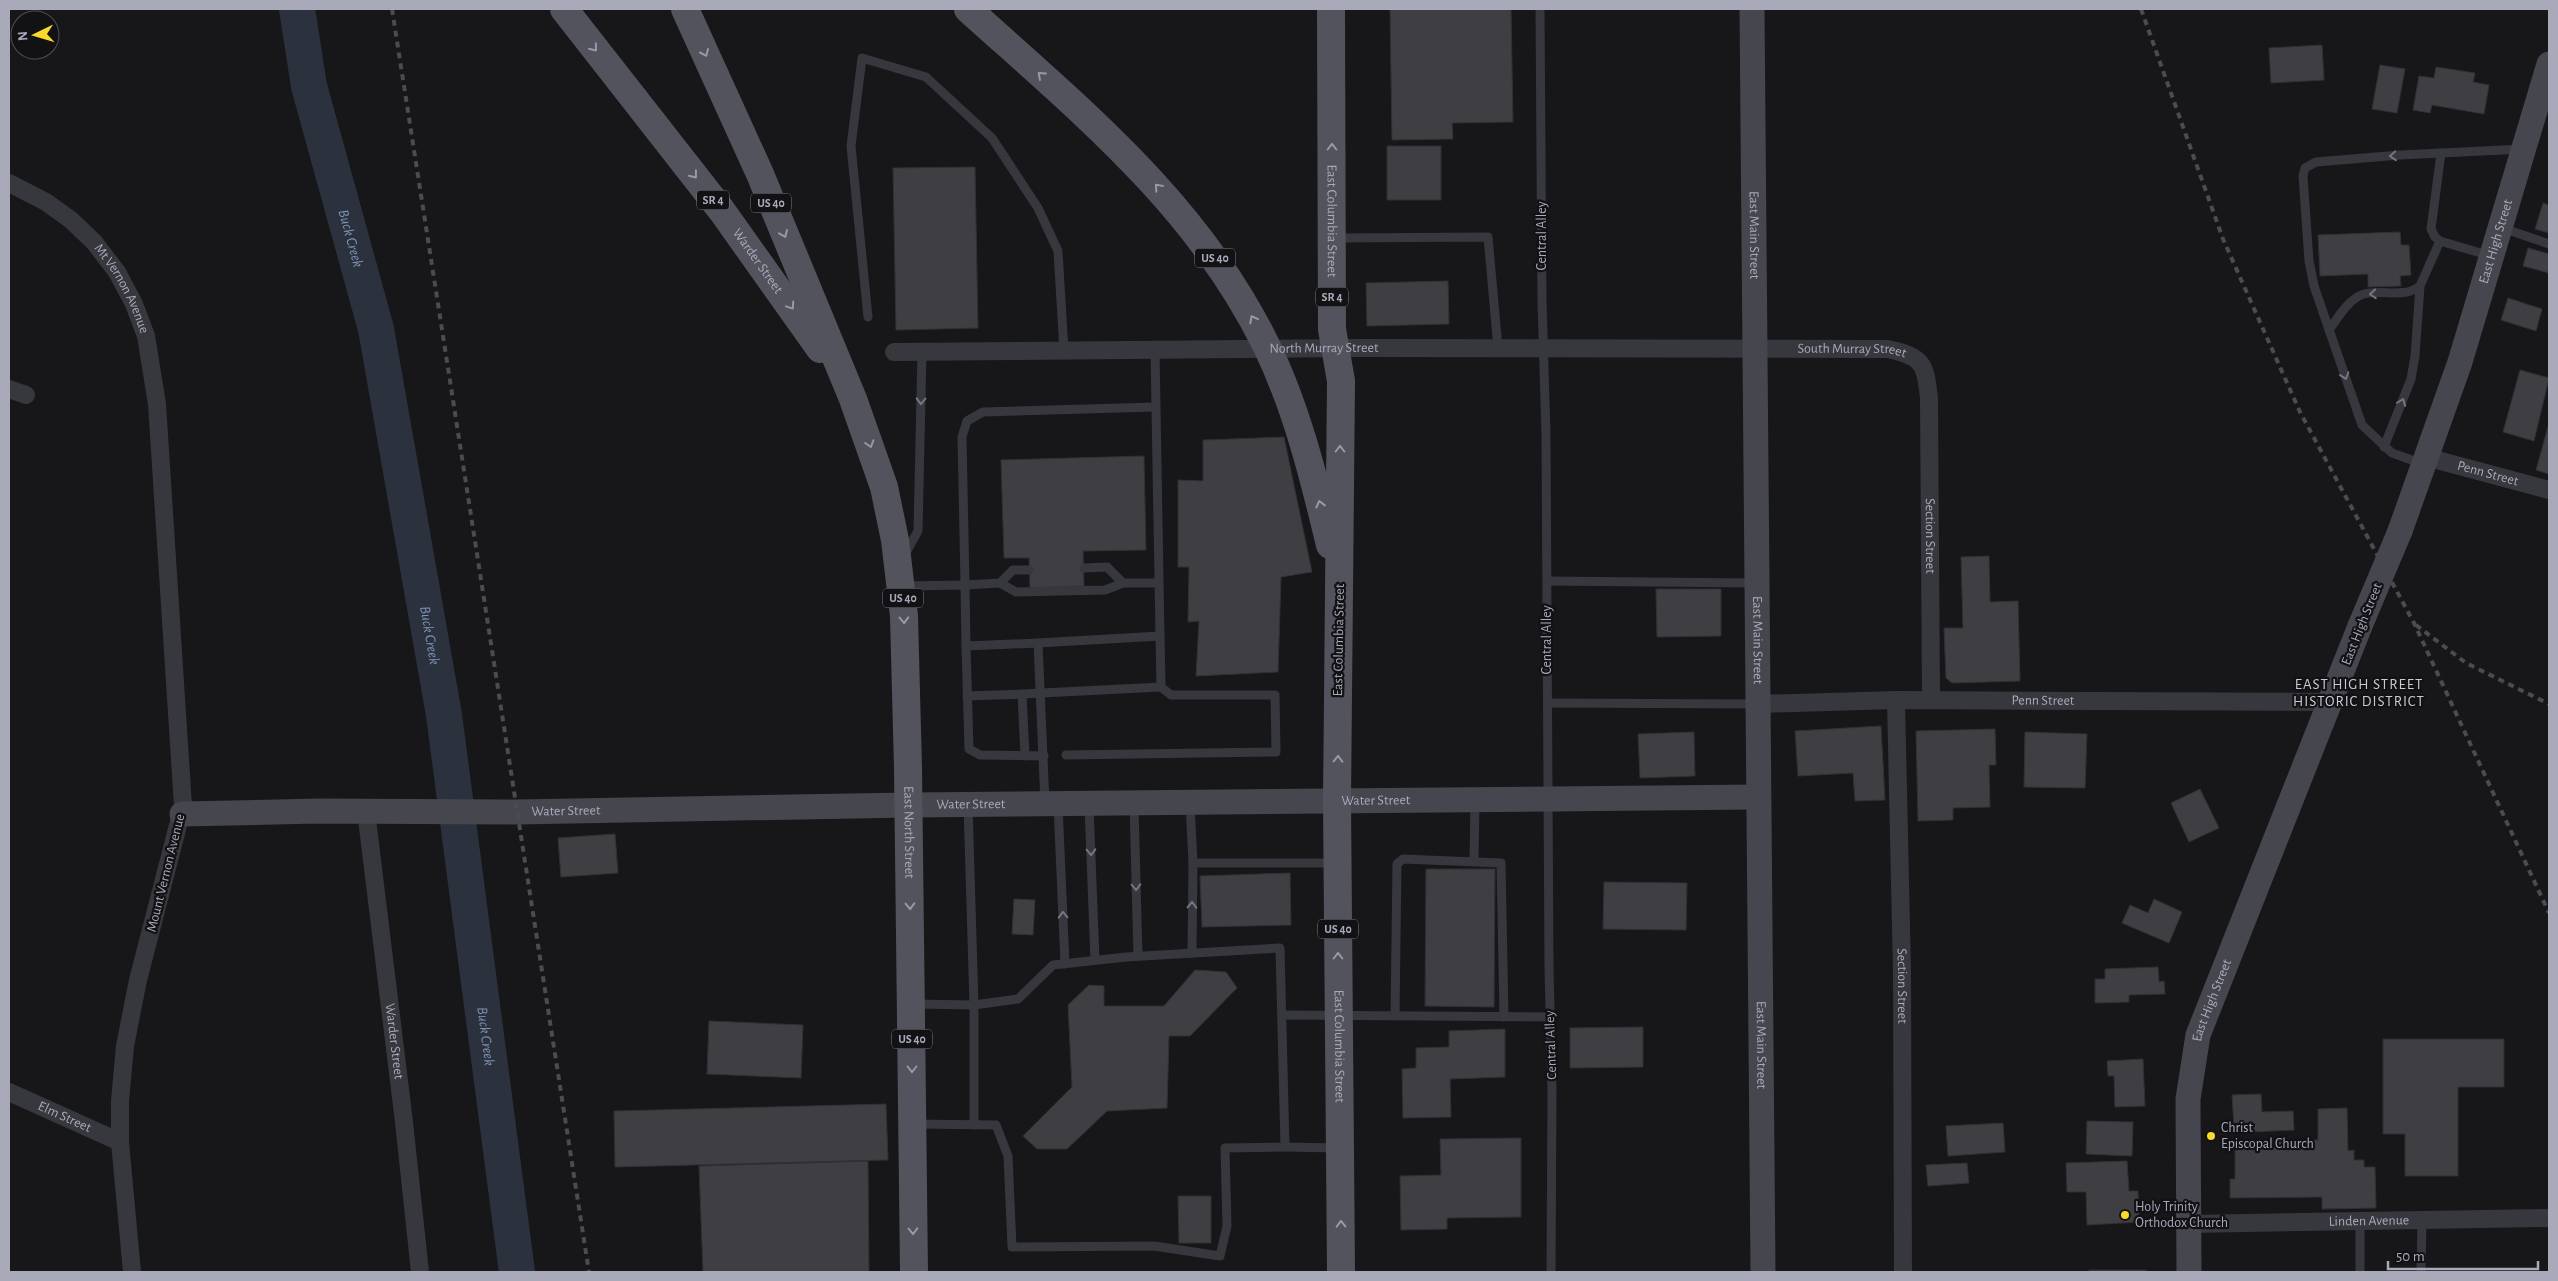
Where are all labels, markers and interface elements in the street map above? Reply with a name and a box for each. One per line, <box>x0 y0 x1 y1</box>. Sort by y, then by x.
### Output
north arrow <box>10 10 60 60</box>
text: N <box>16 31 30 42</box>
one-way arrow <box>588 42 597 51</box>
one-way arrow <box>698 48 709 57</box>
one-way arrow <box>1037 72 1046 81</box>
one-way arrow <box>1327 143 1337 150</box>
one-way arrow <box>2388 150 2396 161</box>
street label: East Columbia Street <box>1324 165 1339 278</box>
one-way arrow <box>688 169 697 179</box>
one-way arrow <box>1156 184 1164 193</box>
road number: SR 4 <box>697 190 729 210</box>
street label: East Main Street <box>1747 191 1761 280</box>
road number: US 40 <box>751 194 791 212</box>
street label: East High Street <box>2477 197 2515 285</box>
street label: Central Alley <box>1535 201 1549 271</box>
water label: Buck Creek <box>336 208 366 269</box>
street label: Warder Street <box>730 226 786 297</box>
one-way arrow <box>778 229 789 238</box>
street label: Mt Vernon Avenue <box>91 241 151 335</box>
road number: US 40 <box>1195 248 1235 268</box>
road number: SR 4 <box>1316 288 1348 306</box>
one-way arrow <box>2369 288 2377 299</box>
one-way arrow <box>784 301 794 310</box>
one-way arrow <box>1249 315 1259 324</box>
street label: North Murray Street <box>1269 341 1379 356</box>
street label: South Murray Street <box>1798 342 1909 361</box>
one-way arrow <box>2339 371 2349 380</box>
one-way arrow <box>915 397 926 405</box>
one-way arrow <box>2396 398 2406 407</box>
one-way arrow <box>864 440 874 448</box>
one-way arrow <box>1335 445 1345 452</box>
street label: Penn Street <box>2456 459 2520 489</box>
street label: Section Street <box>1923 498 1937 574</box>
one-way arrow <box>1315 499 1326 508</box>
street label: East High Street <box>2339 580 2385 667</box>
street label: East Columbia Street <box>1331 583 1347 696</box>
road number: US 40 <box>883 588 923 608</box>
street label: East Main Street <box>1750 596 1765 685</box>
water label: Buck Creek <box>417 605 442 666</box>
street label: Central Alley <box>1540 605 1554 675</box>
one-way arrow <box>899 617 909 625</box>
district label: EAST HIGH STREET HISTORIC DISTRICT <box>2293 677 2425 709</box>
street label: Penn Street <box>2012 694 2075 708</box>
one-way arrow <box>1333 754 1343 762</box>
street label: East North Street <box>901 786 916 879</box>
street label: Water Street <box>1341 793 1411 808</box>
street label: Water Street <box>936 797 1006 812</box>
street label: Water Street <box>531 804 601 819</box>
street label: Mount Vernon Avenue <box>145 813 187 933</box>
one-way arrow <box>1086 848 1096 856</box>
one-way arrow <box>1131 883 1141 891</box>
one-way arrow <box>1187 900 1197 908</box>
one-way arrow <box>905 902 916 910</box>
one-way arrow <box>1057 911 1068 919</box>
road number: US 40 <box>1318 920 1358 939</box>
street label: Section Street <box>1894 948 1909 1024</box>
one-way arrow <box>1333 952 1343 960</box>
street label: East High Street <box>2190 957 2234 1042</box>
street label: East Columbia Street <box>1332 990 1347 1103</box>
street label: East Main Street <box>1754 1001 1768 1090</box>
street label: Warder Street <box>383 1003 406 1080</box>
water label: Buck Creek <box>475 1006 497 1067</box>
street label: Central Alley <box>1543 1010 1559 1080</box>
road number: US 40 <box>892 1030 932 1048</box>
one-way arrow <box>907 1065 917 1073</box>
street label: Elm Street <box>36 1099 94 1135</box>
place label: Christ Episcopal Church <box>2221 1121 2314 1151</box>
marker: Christ Episcopal Church <box>2205 1130 2217 1142</box>
place label: Holy Trinity Orthodox Church <box>2135 1200 2228 1230</box>
marker: Holy Trinity Orthodox Church <box>2119 1209 2131 1221</box>
street label: Linden Avenue <box>2329 1213 2409 1229</box>
one-way arrow <box>1335 1219 1346 1227</box>
one-way arrow <box>908 1227 919 1235</box>
scale bar <box>2388 1238 2538 1270</box>
text: 50 m <box>2396 1249 2425 1264</box>

